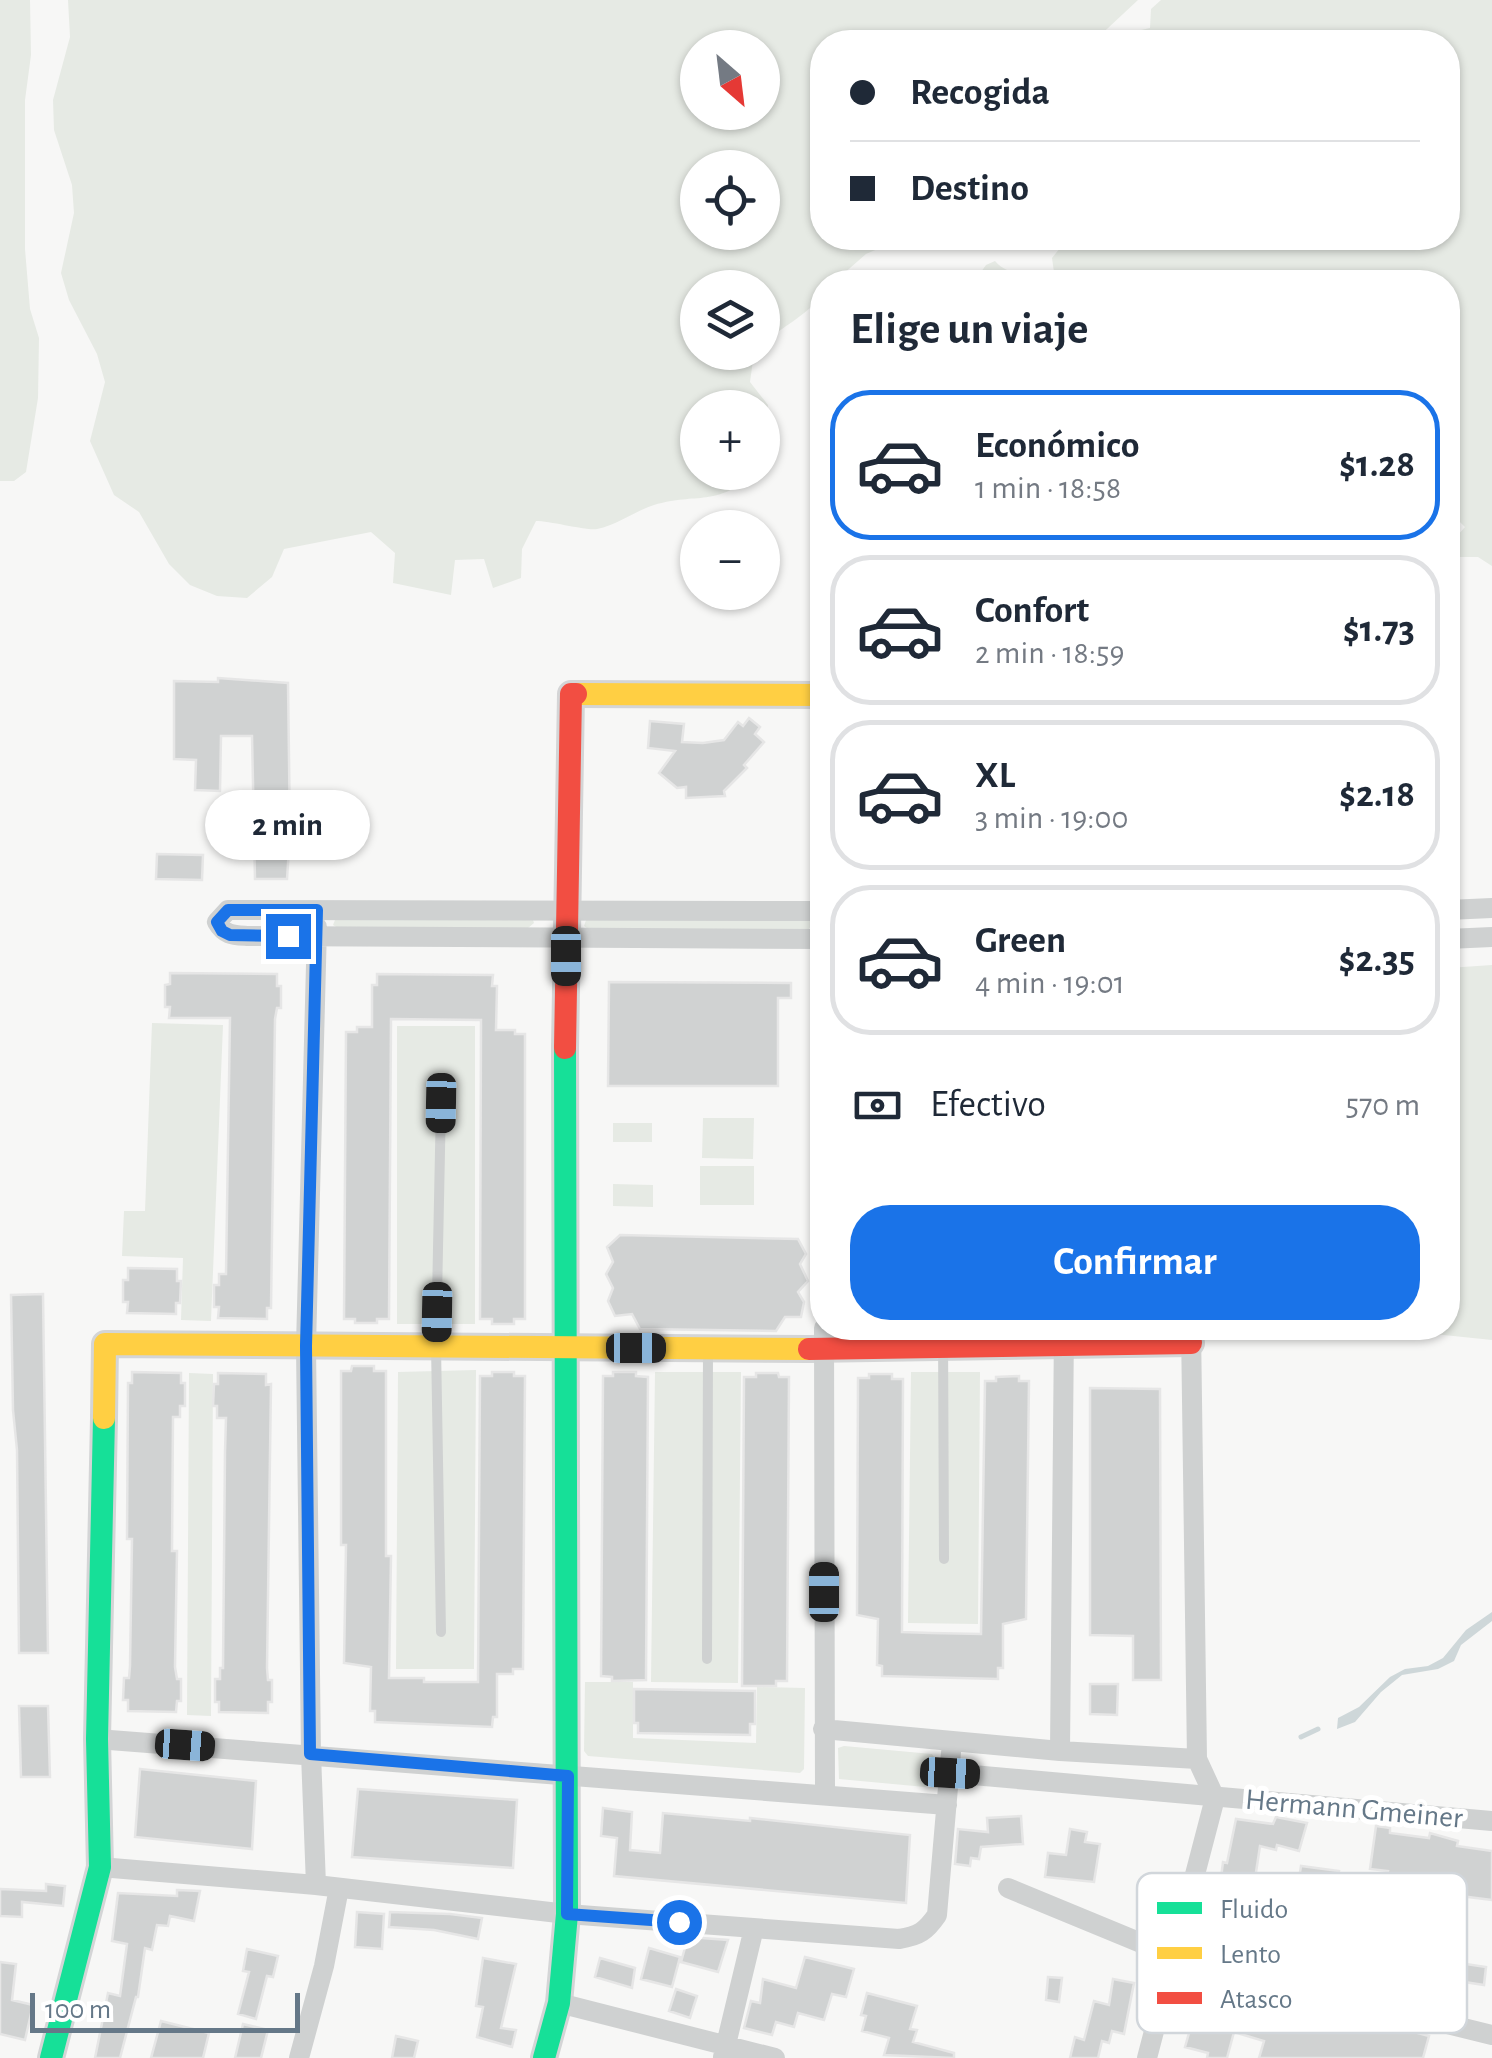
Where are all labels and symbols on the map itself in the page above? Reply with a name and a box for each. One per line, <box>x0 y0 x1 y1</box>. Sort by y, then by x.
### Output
north arrow <box>680 30 780 130</box>
callout: 2 min <box>206 791 370 861</box>
route end <box>266 914 311 959</box>
car <box>551 926 581 986</box>
car <box>425 1073 457 1133</box>
car <box>421 1282 453 1342</box>
car <box>606 1333 666 1363</box>
car <box>809 1562 839 1622</box>
car <box>154 1728 216 1762</box>
car <box>919 1756 981 1790</box>
street label: Hermann Gmeiner <box>1244 1785 1464 1833</box>
legend <box>1137 1873 1467 2033</box>
text: Fluido <box>1220 1896 1288 1924</box>
route start <box>657 1900 702 1945</box>
text: Lento <box>1220 1941 1281 1969</box>
text: Atasco <box>1220 1986 1292 2014</box>
scale bar <box>30 1988 300 2032</box>

